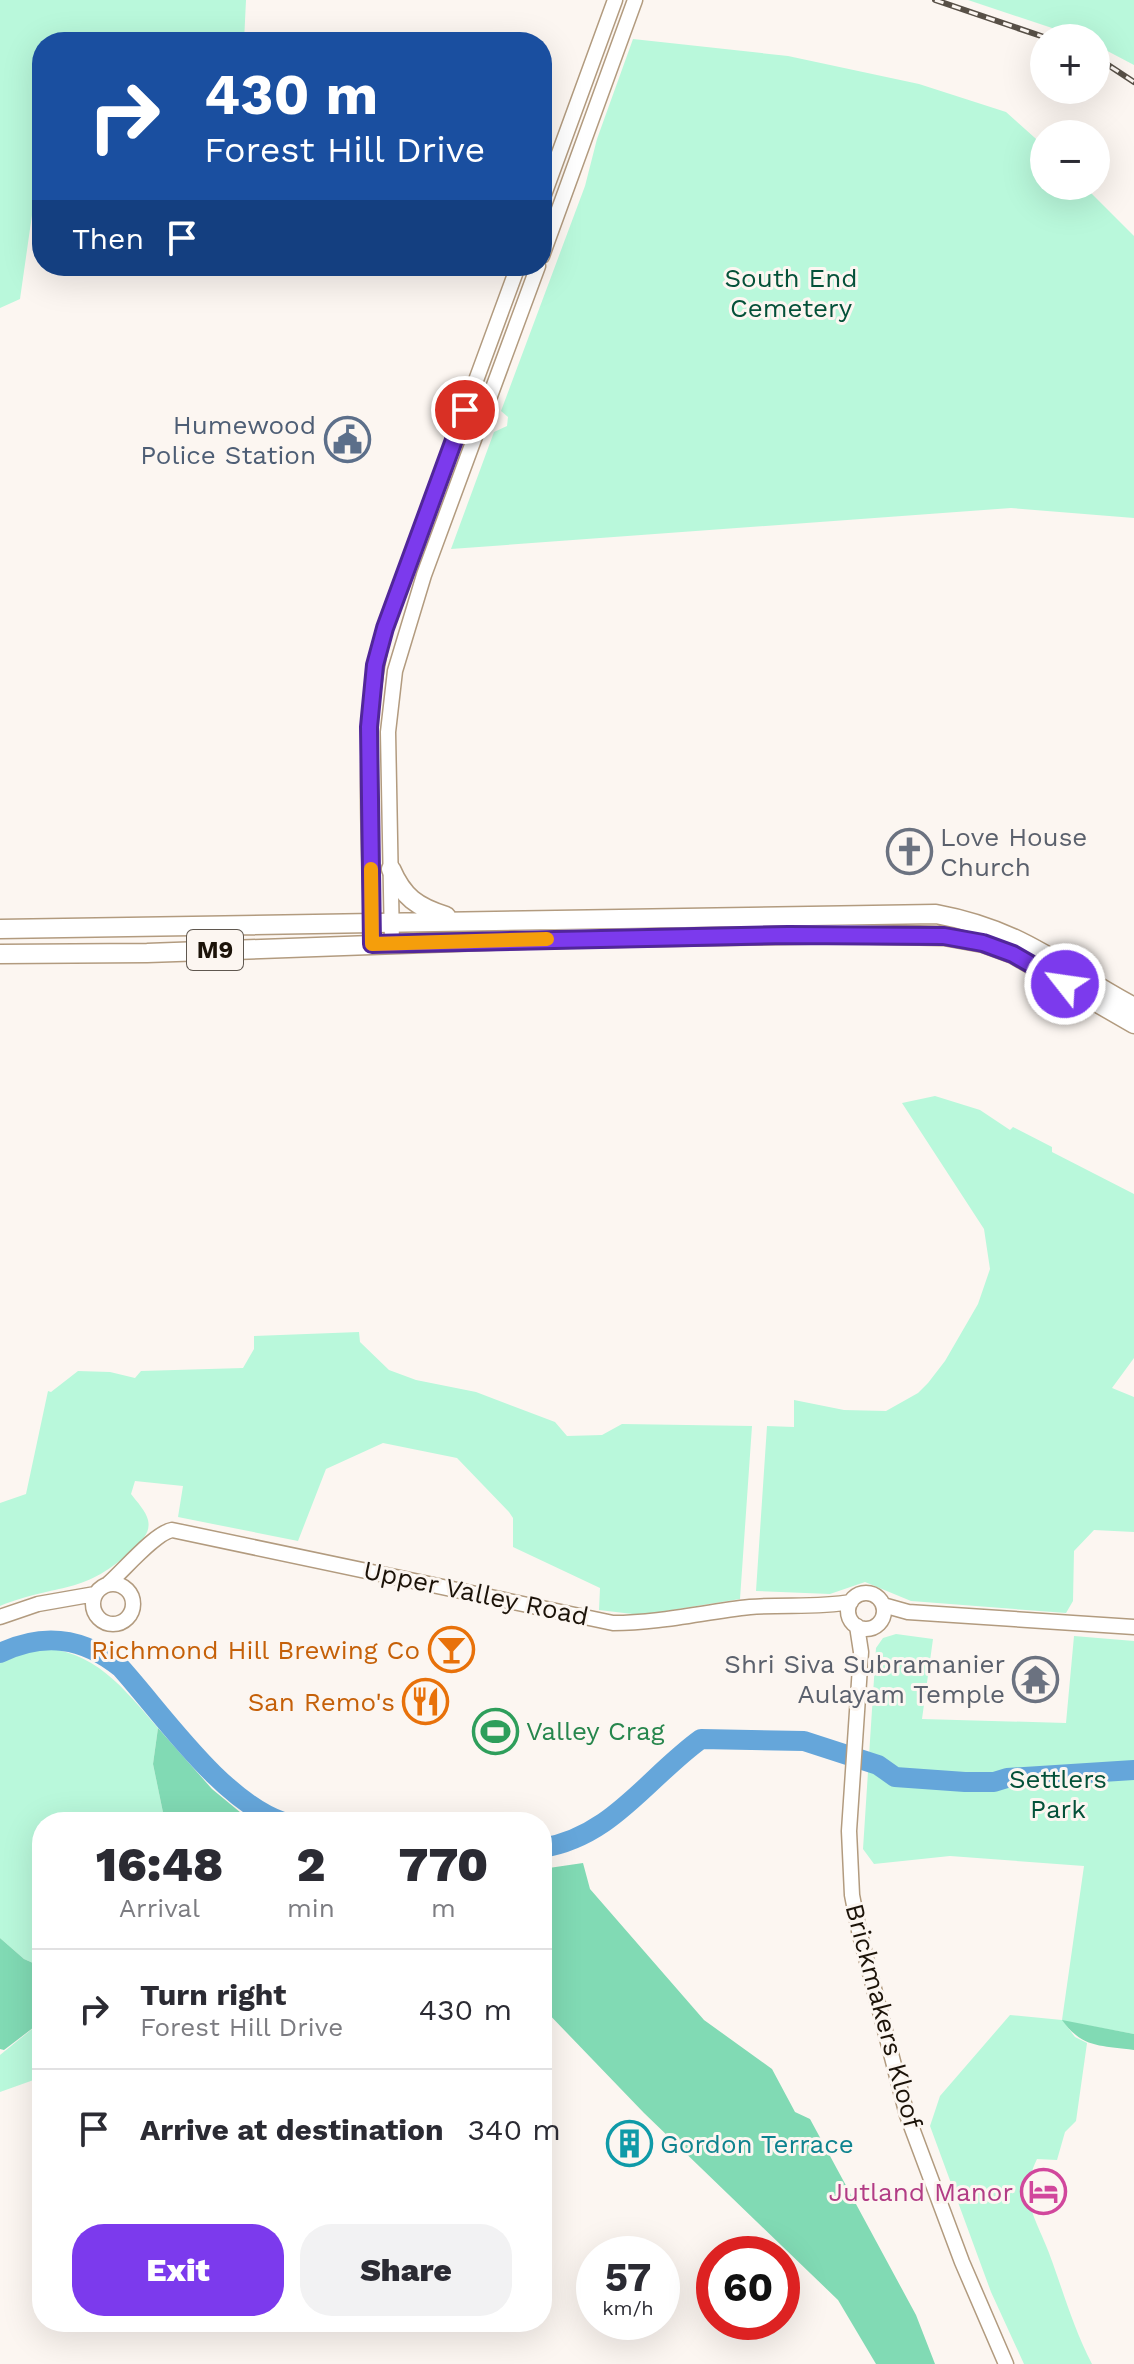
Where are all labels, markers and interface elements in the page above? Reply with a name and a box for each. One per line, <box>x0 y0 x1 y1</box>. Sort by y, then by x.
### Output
map controls <box>1030 24 1110 200</box>
button: + <box>1030 24 1110 104</box>
text: 430 m <box>204 62 378 128</box>
icon: right <box>72 64 176 168</box>
button: − <box>1030 120 1110 200</box>
text: Forest Hill Drive <box>204 129 485 171</box>
icon: arrive <box>160 216 204 260</box>
text: Then <box>72 221 144 256</box>
park label: South End Cemetery <box>724 263 858 323</box>
pin <box>431 376 499 444</box>
icon: arrive <box>443 388 487 432</box>
place label: Humewood Police Station <box>140 410 316 470</box>
public building icon: Humewood Police Station <box>323 416 371 464</box>
place label: Love House Church <box>940 822 1087 882</box>
church icon: Love House Church <box>885 828 933 876</box>
road number: M9 <box>187 930 243 970</box>
position arrow <box>1023 942 1107 1026</box>
street label: Upper Valley Road <box>361 1554 591 1632</box>
bar icon: Richmond Hill Brewing Co <box>427 1626 475 1674</box>
place label: Richmond Hill Brewing Co <box>91 1635 420 1665</box>
place label: Shri Siva Subramanier Aulayam Temple <box>724 1649 1005 1709</box>
temple icon: Shri Siva Subramanier Aulayam Temple <box>1012 1655 1060 1703</box>
restaurant icon: San Remo's <box>402 1678 450 1726</box>
place label: San Remo's <box>248 1687 395 1717</box>
sports icon: Valley Crag <box>471 1707 519 1755</box>
place label: Valley Crag <box>526 1716 665 1746</box>
park label: Settlers Park <box>1009 1764 1107 1824</box>
text: 16:48 <box>96 1836 223 1893</box>
text: 2 <box>296 1836 325 1893</box>
text: 770 <box>398 1836 488 1893</box>
text: Arrival <box>119 1893 200 1923</box>
text: min <box>287 1893 335 1923</box>
text: m <box>431 1893 456 1923</box>
street label: Brickmakers Kloof <box>840 1900 928 2132</box>
text: Turn right <box>140 1977 286 2012</box>
icon: right <box>72 1987 116 2031</box>
text: 430 m <box>419 1992 512 2027</box>
text: Forest Hill Drive <box>140 2012 343 2042</box>
icon: arrive <box>72 2107 116 2151</box>
text: Arrive at destination <box>140 2112 444 2147</box>
text: 340 m <box>468 2112 561 2147</box>
building icon: Gordon Terrace <box>605 2120 653 2168</box>
place label: Gordon Terrace <box>660 2129 854 2159</box>
hotel icon: Jutland Manor <box>1020 2168 1068 2216</box>
place label: Jutland Manor <box>829 2177 1013 2207</box>
button: Exit <box>72 2224 284 2316</box>
button: Share <box>300 2224 512 2316</box>
speed limit sign: 60 <box>696 2236 800 2340</box>
text: 57 <box>605 2254 651 2301</box>
text: km/h <box>602 2296 654 2320</box>

